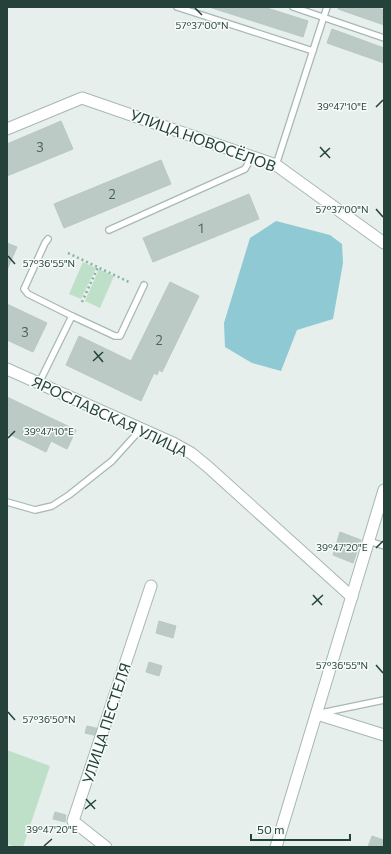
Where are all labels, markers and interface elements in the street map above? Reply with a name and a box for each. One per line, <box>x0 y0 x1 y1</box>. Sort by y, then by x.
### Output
text: 57°37'00"N <box>175 19 229 31</box>
text: 39°47'10"E <box>317 100 367 112</box>
street label: УЛИЦА НОВОСЁЛОВ <box>128 105 279 175</box>
house number: 3 <box>36 139 44 155</box>
house number: 2 <box>108 186 116 202</box>
text: 57°37'00"N <box>315 203 369 215</box>
house number: 1 <box>198 220 204 236</box>
text: 57°36'55"N <box>23 257 75 269</box>
house number: 3 <box>21 324 29 340</box>
house number: 2 <box>155 332 163 348</box>
street label: ЯРОСЛАВСКАЯ УЛИЦА <box>29 372 191 460</box>
text: 39°47'10"E <box>24 425 74 437</box>
text: 39°47'20"E <box>316 541 368 553</box>
text: 57°36'55"N <box>316 659 368 671</box>
street label: УЛИЦА ПЕСТЕЛЯ <box>78 660 134 786</box>
text: 57°36'50"N <box>22 713 76 725</box>
scale bar <box>251 816 350 842</box>
text: 50 m <box>257 822 285 836</box>
text: 39°47'20"E <box>26 823 78 835</box>

